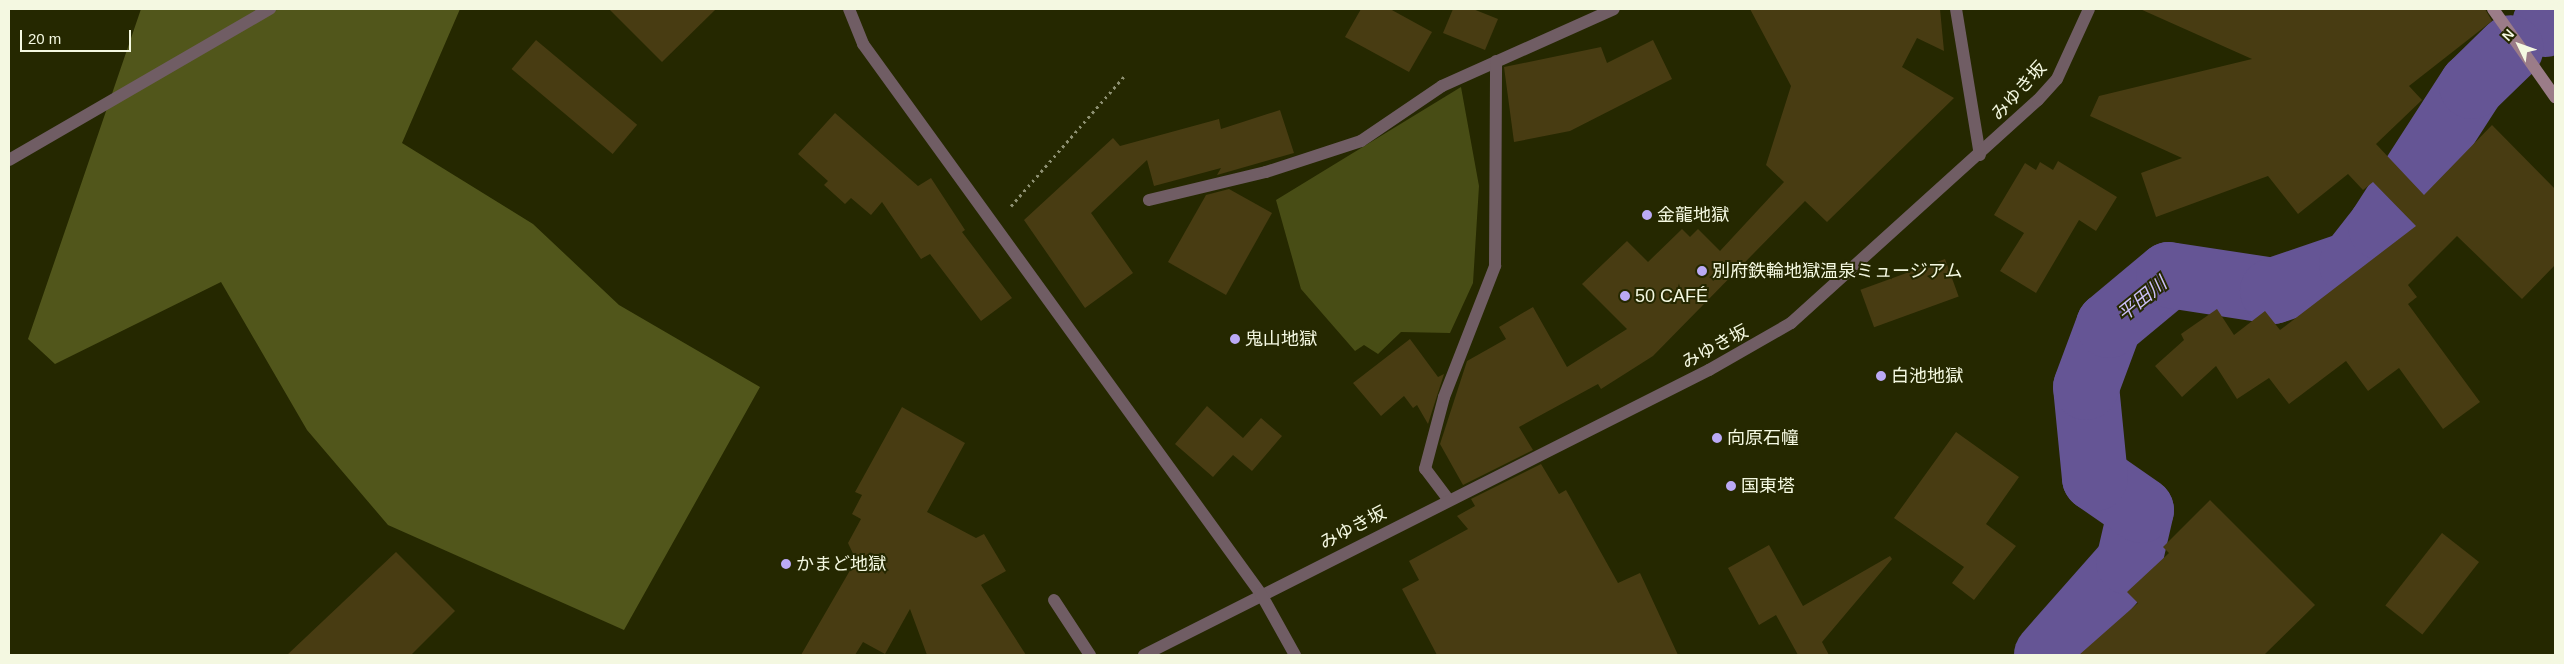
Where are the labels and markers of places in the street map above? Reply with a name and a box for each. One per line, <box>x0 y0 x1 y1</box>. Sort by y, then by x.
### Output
place label: 金龍地獄 <box>1657 204 1729 226</box>
marker: 金龍地獄 <box>1641 209 1653 221</box>
place label: 別府鉄輪地獄温泉ミュージアム <box>1712 260 1964 282</box>
marker: 別府鉄輪地獄温泉ミュージアム <box>1696 265 1708 277</box>
place label: 50 CAFÉ <box>1635 285 1708 307</box>
marker: 50 CAFÉ <box>1619 290 1631 302</box>
place label: 鬼山地獄 <box>1245 328 1317 350</box>
marker: 鬼山地獄 <box>1229 333 1241 345</box>
place label: 白池地獄 <box>1891 365 1963 387</box>
marker: 白池地獄 <box>1875 370 1887 382</box>
place label: 向原石幢 <box>1727 427 1799 449</box>
marker: 向原石幢 <box>1711 432 1723 444</box>
place label: 国東塔 <box>1741 475 1795 497</box>
marker: 国東塔 <box>1725 480 1737 492</box>
place label: かまど地獄 <box>796 553 886 575</box>
marker: かまど地獄 <box>780 558 792 570</box>

